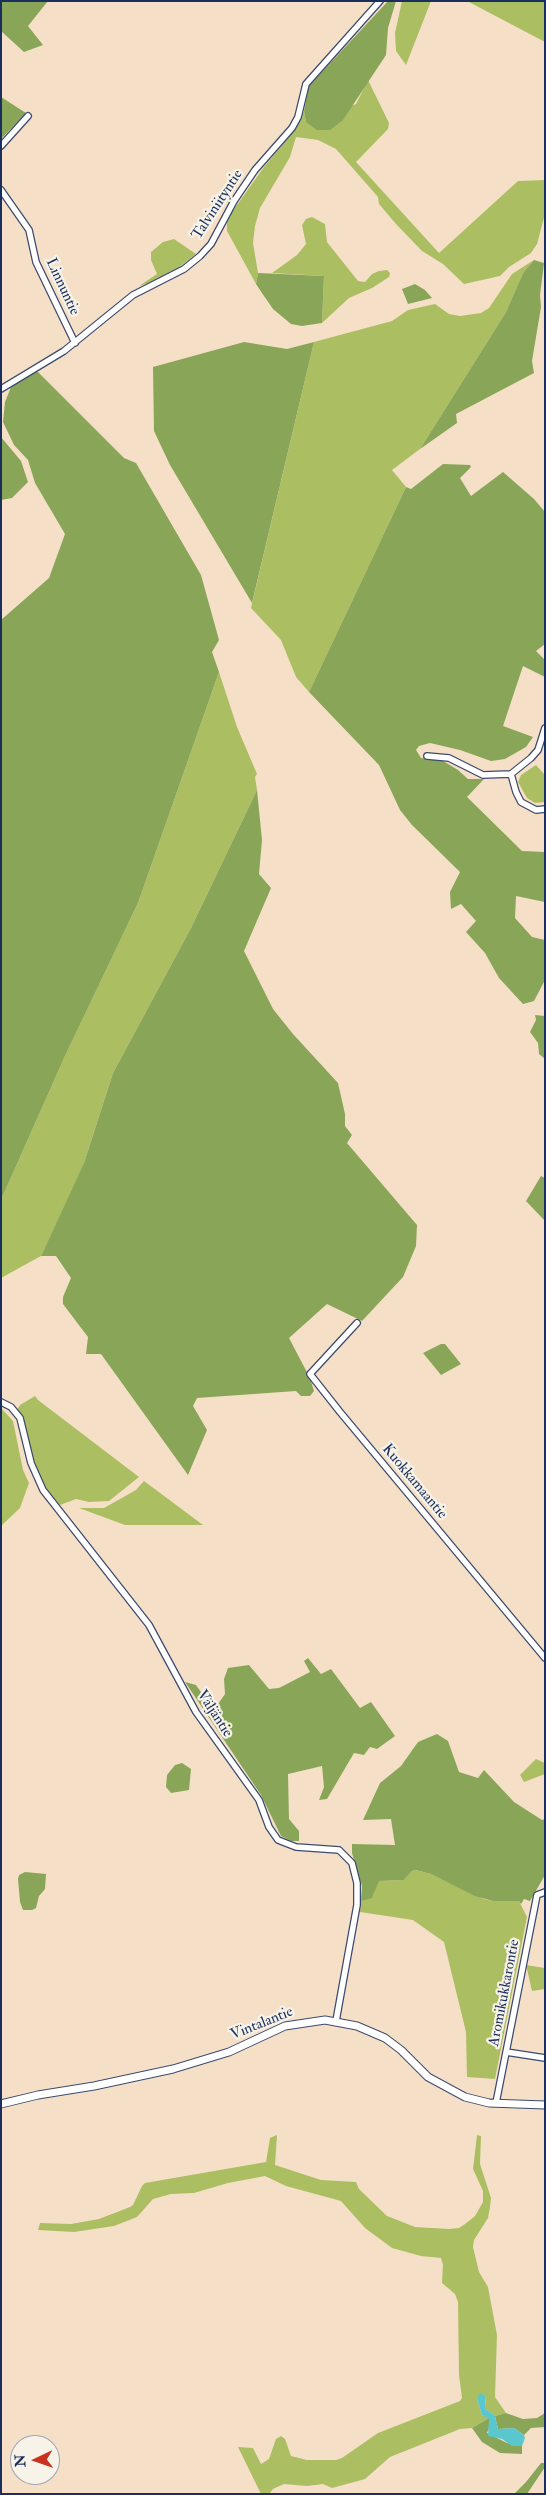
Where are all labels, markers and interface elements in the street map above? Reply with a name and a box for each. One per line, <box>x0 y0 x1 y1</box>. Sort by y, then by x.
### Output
street label: Talviniityntie <box>189 167 247 243</box>
street label: Linnuntie <box>41 256 83 318</box>
street label: Kuokkamaantie <box>378 1441 450 1523</box>
street label: Väljäntie <box>192 1687 236 1741</box>
street label: Aromikukkarontie <box>486 1938 524 2048</box>
street label: Vintalantie <box>228 2003 296 2045</box>
north arrow <box>10 2435 60 2485</box>
text: N <box>12 2454 29 2467</box>

